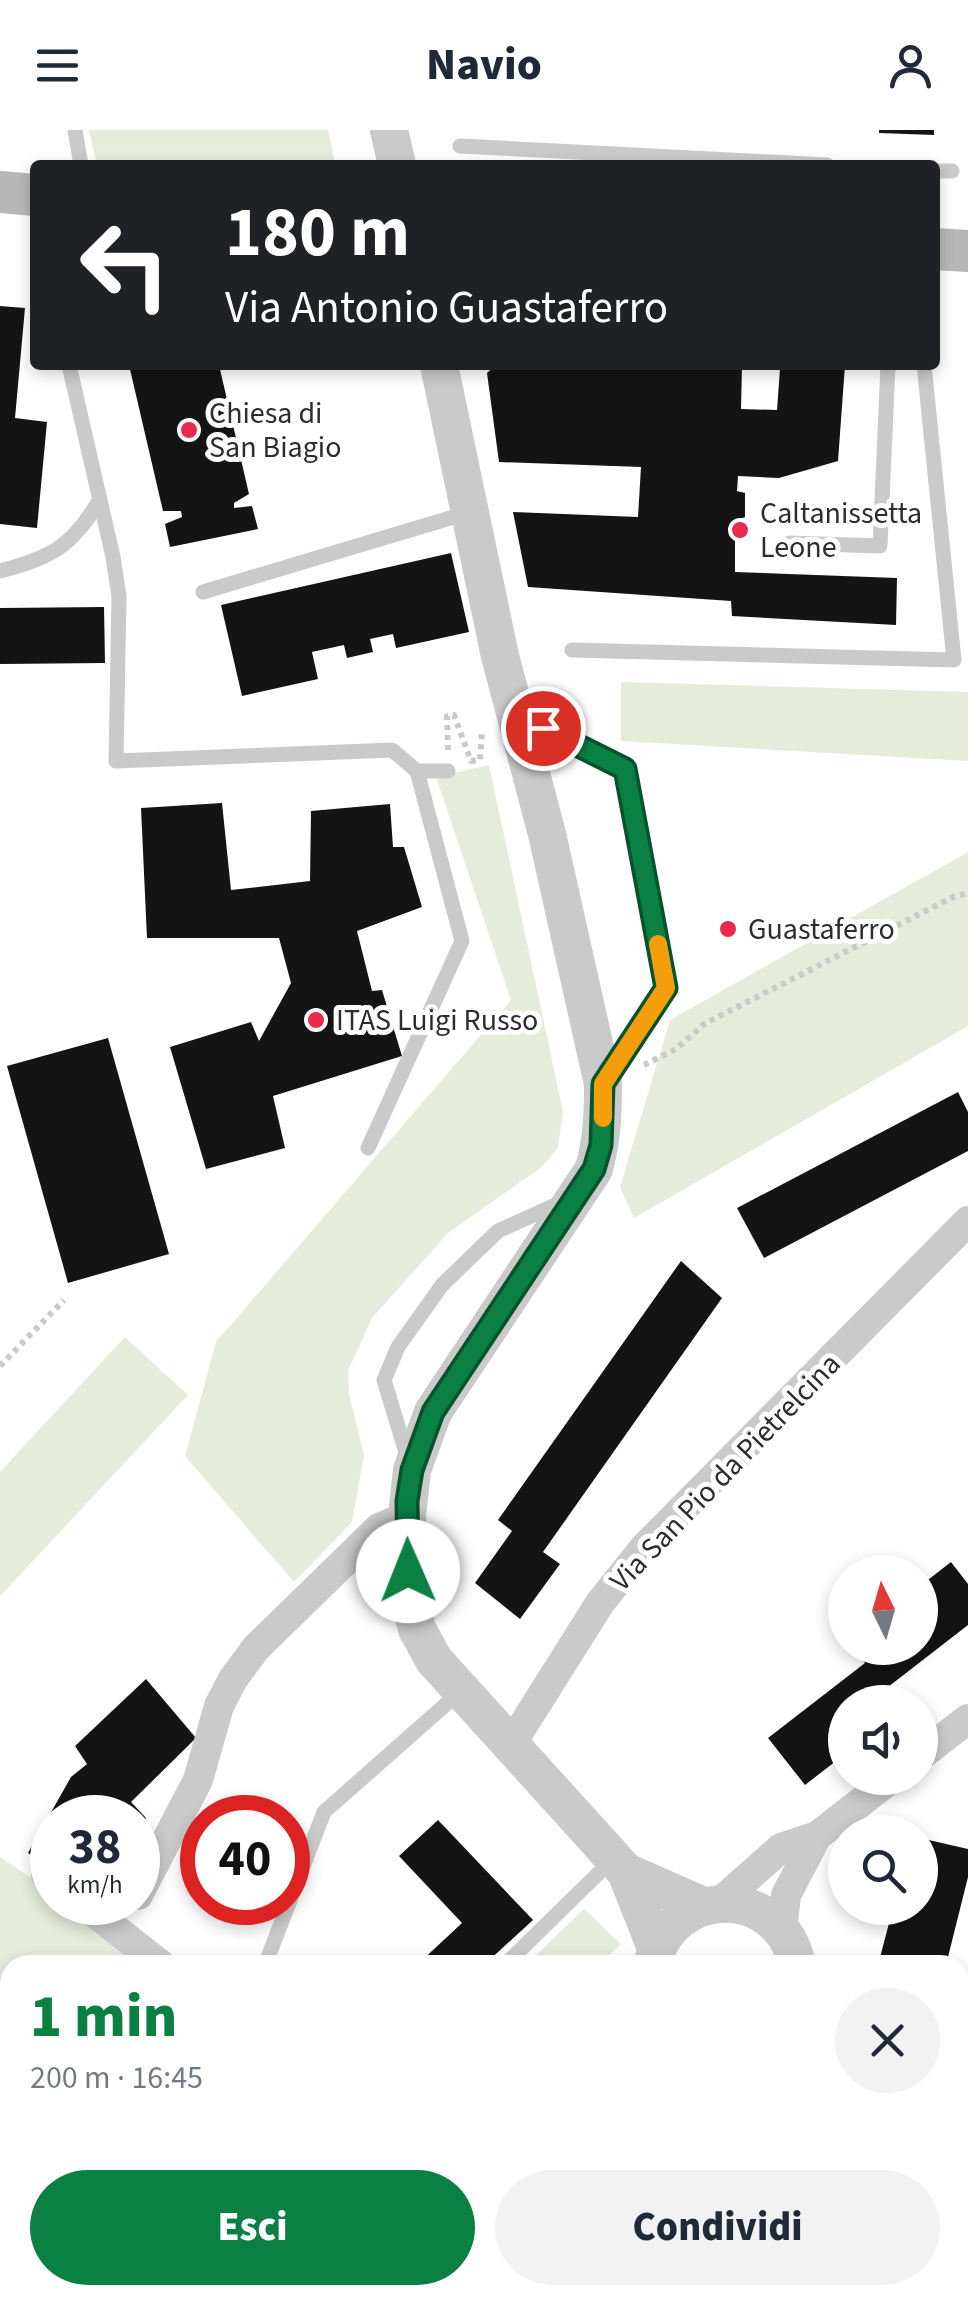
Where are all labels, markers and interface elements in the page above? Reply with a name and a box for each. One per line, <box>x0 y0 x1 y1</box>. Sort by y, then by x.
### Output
text: Navio <box>426 33 542 97</box>
icon: menu <box>30 38 85 93</box>
icon: person <box>883 38 938 93</box>
text: 180 m <box>225 183 410 283</box>
icon: left <box>60 200 190 330</box>
text: Via Antonio Guastaferro <box>225 276 668 340</box>
place label: Chiesa di San Biagio <box>209 392 341 469</box>
marker: Chiesa di San Biagio <box>178 419 200 441</box>
place label: Caltanissetta Leone <box>760 492 922 569</box>
marker: Caltanissetta Leone <box>729 519 751 541</box>
pin <box>501 686 586 771</box>
icon: arrive <box>516 701 571 756</box>
place label: Guastaferro <box>748 908 895 951</box>
marker: Guastaferro <box>717 918 739 940</box>
place label: ITAS Luigi Russo <box>336 999 538 1042</box>
marker: ITAS Luigi Russo <box>305 1009 327 1031</box>
street label: Via San Pio da Pietrelcina <box>600 1344 851 1601</box>
position arrow <box>356 1519 460 1623</box>
north arrow <box>828 1555 938 1665</box>
map controls <box>828 1555 938 1925</box>
button: sound <box>828 1685 938 1795</box>
speed limit sign: 40 <box>180 1795 310 1925</box>
text: 38 <box>69 1812 121 1883</box>
button: search <box>828 1815 938 1925</box>
text: km/h <box>67 1867 123 1903</box>
text: 1 min <box>30 1975 177 2060</box>
button: close <box>835 1988 940 2093</box>
text: 200 m · 16:45 <box>30 2055 203 2101</box>
button: Esci <box>30 2170 475 2285</box>
button: Condividi <box>495 2170 940 2285</box>

